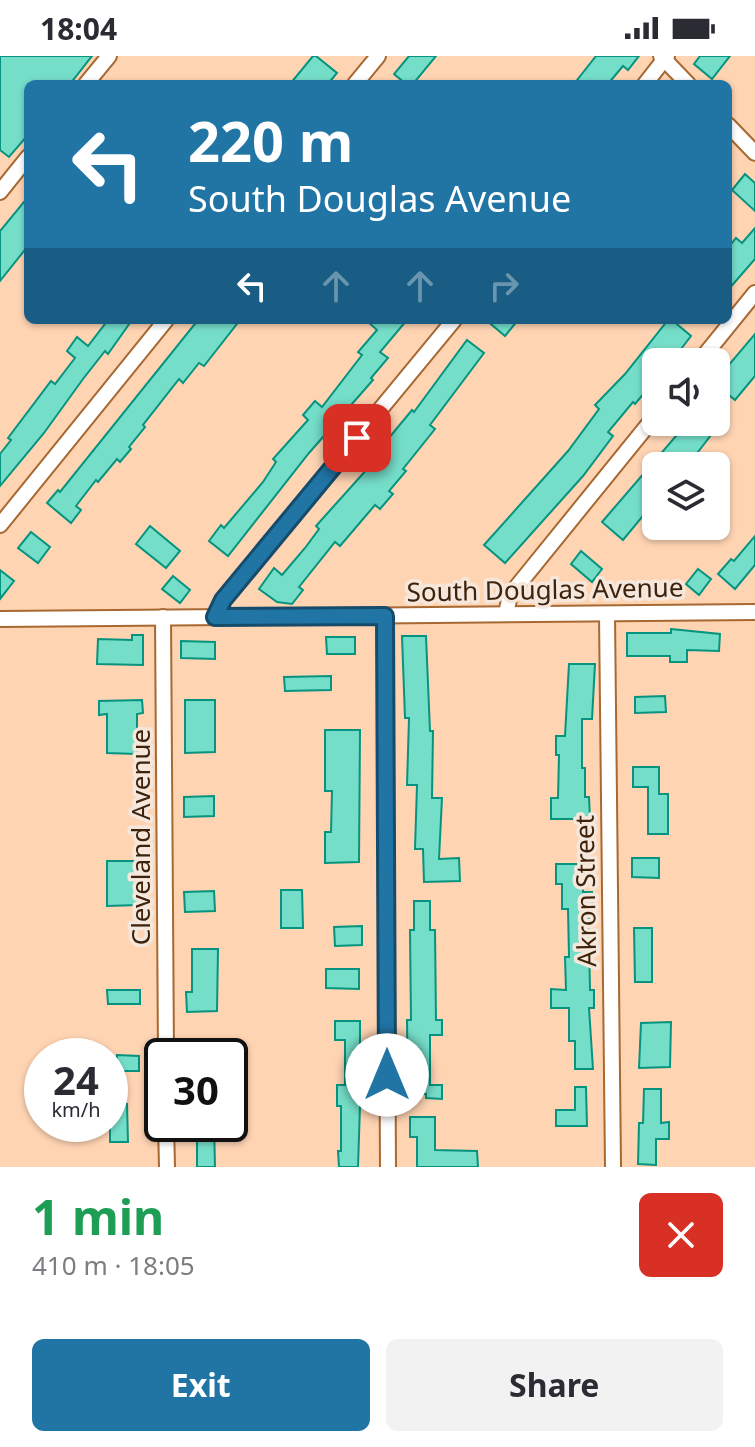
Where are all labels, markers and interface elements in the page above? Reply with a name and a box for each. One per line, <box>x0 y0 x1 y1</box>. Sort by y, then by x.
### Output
text: 18:04 <box>40 8 117 49</box>
text: 220 m <box>188 102 353 178</box>
icon: left <box>56 112 160 216</box>
text: South Douglas Avenue <box>188 174 571 223</box>
icon: left <box>230 264 274 308</box>
icon: ahead <box>314 264 358 308</box>
icon: ahead <box>398 264 442 308</box>
icon: right <box>482 264 526 308</box>
map controls <box>642 348 730 540</box>
button: sound <box>642 348 730 436</box>
pin <box>323 404 391 472</box>
icon: arrive <box>335 416 379 460</box>
button: layers <box>642 452 730 540</box>
street label: South Douglas Avenue <box>406 569 684 609</box>
street label: Cleveland Avenue <box>122 729 158 945</box>
street label: Akron Street <box>566 815 604 967</box>
position arrow <box>345 1033 429 1117</box>
speed limit sign: 30 <box>144 1038 248 1142</box>
text: 24 <box>53 1052 99 1107</box>
text: km/h <box>51 1096 101 1123</box>
text: 1 min <box>32 1184 164 1249</box>
button: close <box>639 1193 723 1277</box>
text: 410 m · 18:05 <box>32 1247 195 1283</box>
button: Exit <box>32 1339 370 1431</box>
button: Share <box>386 1339 723 1431</box>

